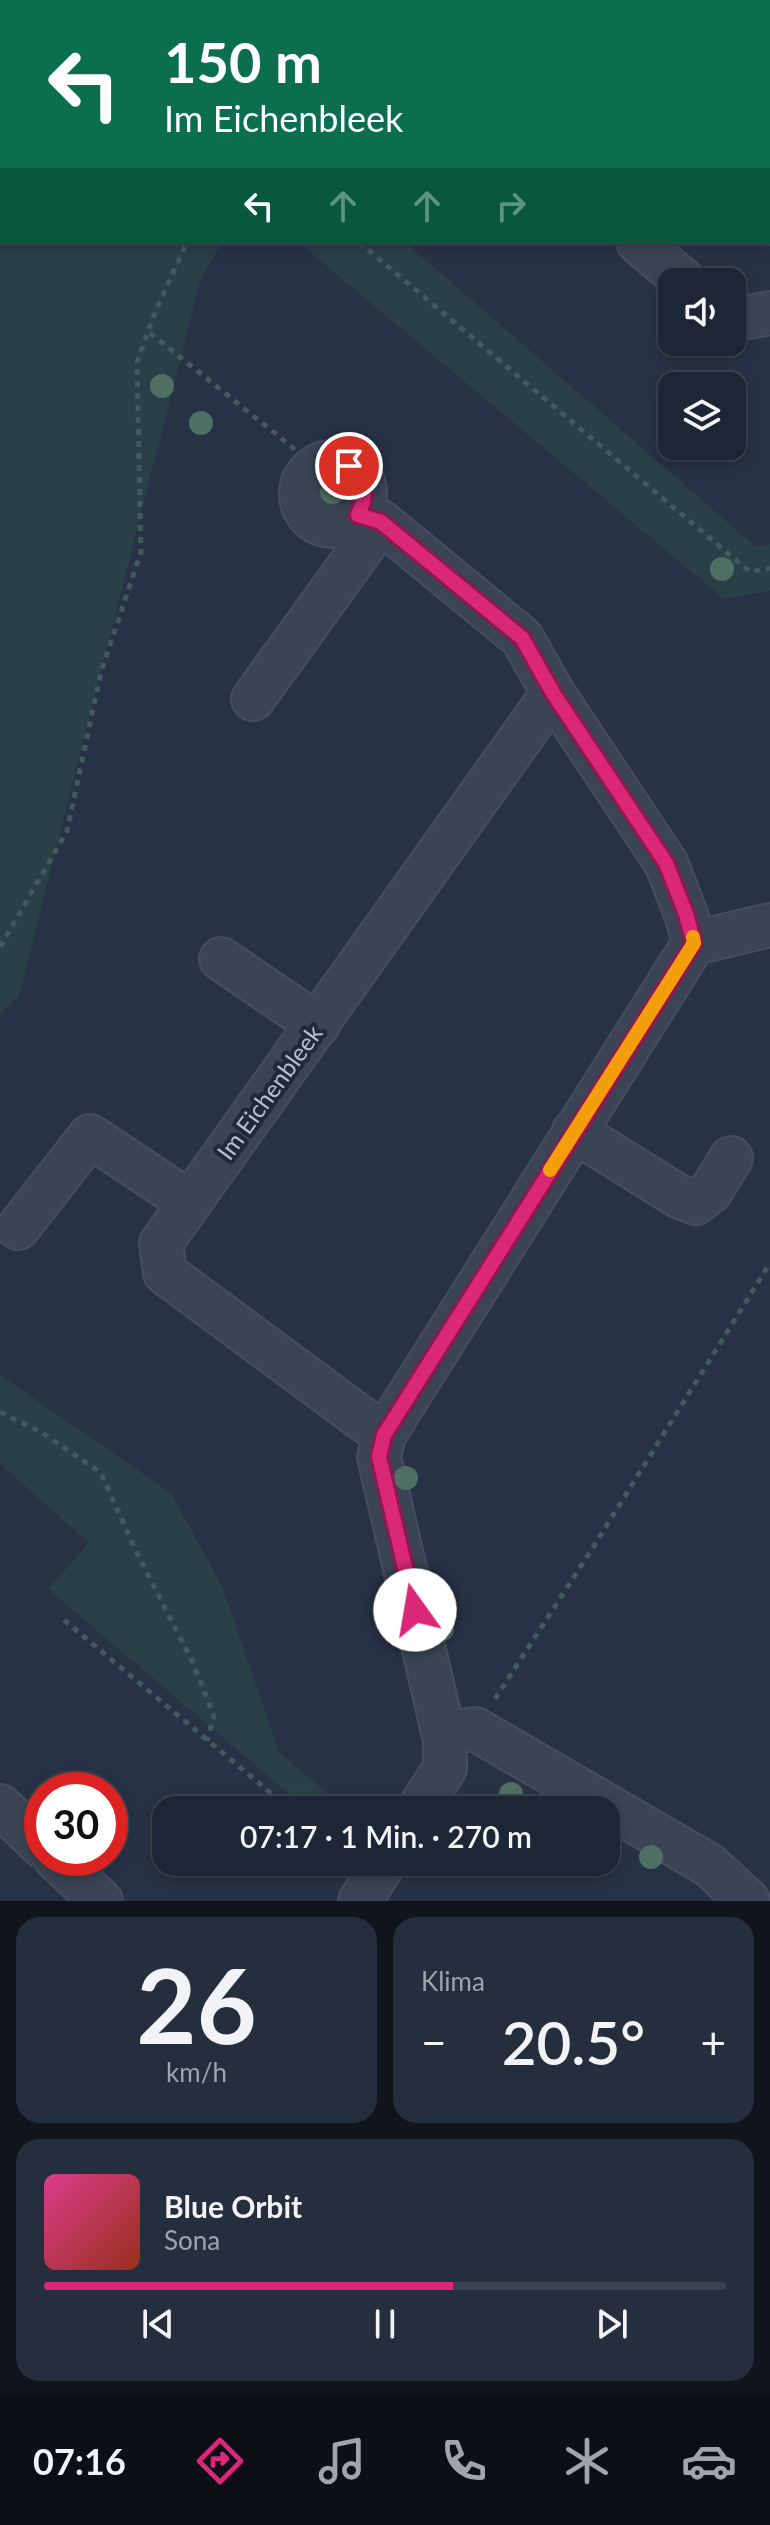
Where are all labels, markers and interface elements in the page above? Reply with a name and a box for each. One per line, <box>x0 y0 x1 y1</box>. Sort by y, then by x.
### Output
text: 150 m <box>164 28 322 95</box>
icon: left <box>32 32 136 136</box>
text: Im Eichenbleek <box>164 96 403 140</box>
icon: left <box>237 184 281 228</box>
icon: ahead <box>321 184 365 228</box>
icon: ahead <box>405 184 449 228</box>
icon: right <box>489 184 533 228</box>
map controls <box>658 268 746 460</box>
button: sound <box>658 268 746 356</box>
button: layers <box>658 372 746 460</box>
pin <box>315 432 383 500</box>
icon: arrive <box>327 444 371 488</box>
street label: Im Eichenbleek <box>210 1018 328 1165</box>
position arrow <box>373 1568 457 1652</box>
speed limit sign: 30 <box>24 1772 128 1876</box>
text: 07:17 · 1 Min. · 270 m <box>240 1818 532 1854</box>
text: 26 <box>136 1941 257 2066</box>
text: Klima <box>421 1965 485 1997</box>
text: 20.5° <box>502 2006 645 2078</box>
text: − <box>421 2016 447 2068</box>
text: + <box>700 2016 726 2068</box>
text: km/h <box>166 2056 227 2088</box>
text: Blue Orbit <box>164 2188 302 2224</box>
text: Sona <box>164 2224 220 2256</box>
icon: previous <box>136 2302 180 2346</box>
icon: pause <box>363 2302 407 2346</box>
icon: next <box>590 2302 634 2346</box>
icon: directions <box>192 2433 248 2489</box>
icon: music <box>314 2433 370 2489</box>
icon: phone <box>436 2433 492 2489</box>
icon: climate <box>559 2433 615 2489</box>
icon: car <box>681 2433 737 2489</box>
text: 07:16 <box>33 2439 126 2483</box>

